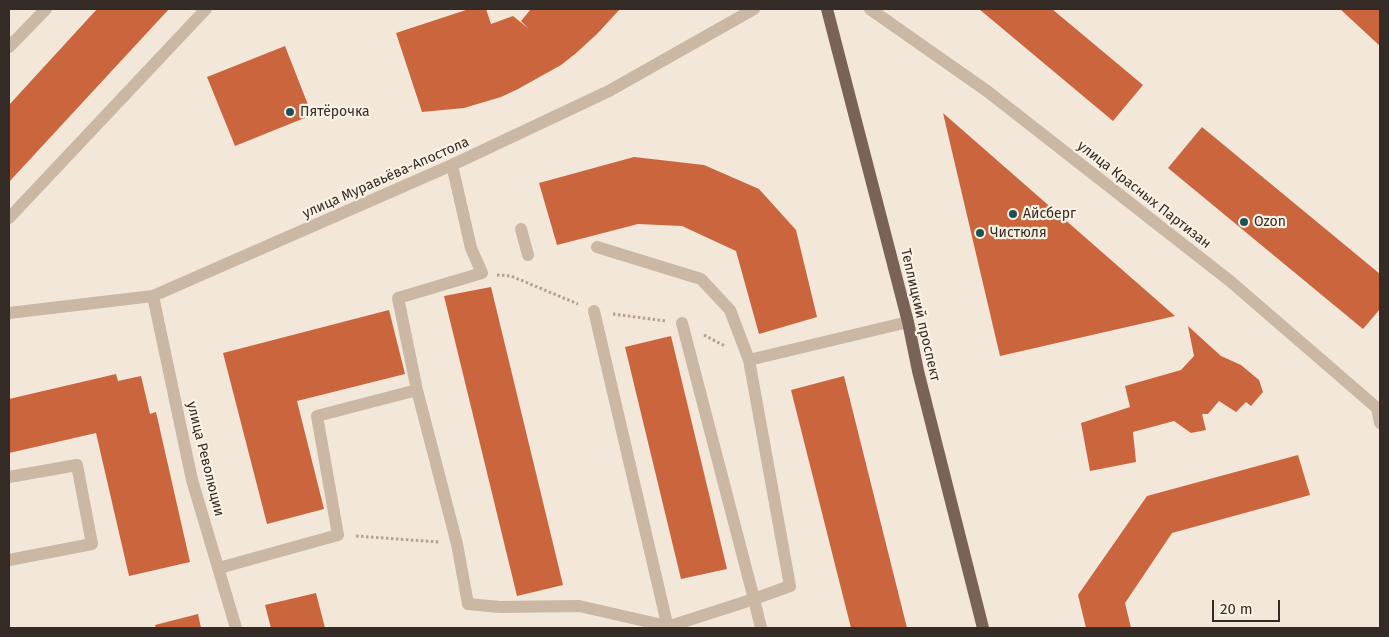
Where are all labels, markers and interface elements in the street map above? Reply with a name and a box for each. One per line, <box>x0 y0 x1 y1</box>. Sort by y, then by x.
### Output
place label: Пятёрочка <box>300 104 370 120</box>
marker: Пятёрочка <box>284 106 296 118</box>
street label: улица Муравьёва-Апостола <box>300 134 472 222</box>
street label: улица Красных Партизан <box>1074 138 1214 252</box>
place label: Айсберг <box>1023 206 1076 222</box>
marker: Айсберг <box>1007 208 1019 220</box>
place label: Ozon <box>1254 214 1286 230</box>
marker: Ozon <box>1238 216 1250 228</box>
place label: Чистюля <box>990 225 1047 241</box>
marker: Чистюля <box>974 227 986 239</box>
street label: Теплицкий проспект <box>897 247 943 383</box>
street label: улица Революции <box>183 400 227 518</box>
scale bar <box>1214 590 1282 622</box>
text: 20 m <box>1220 600 1253 618</box>

